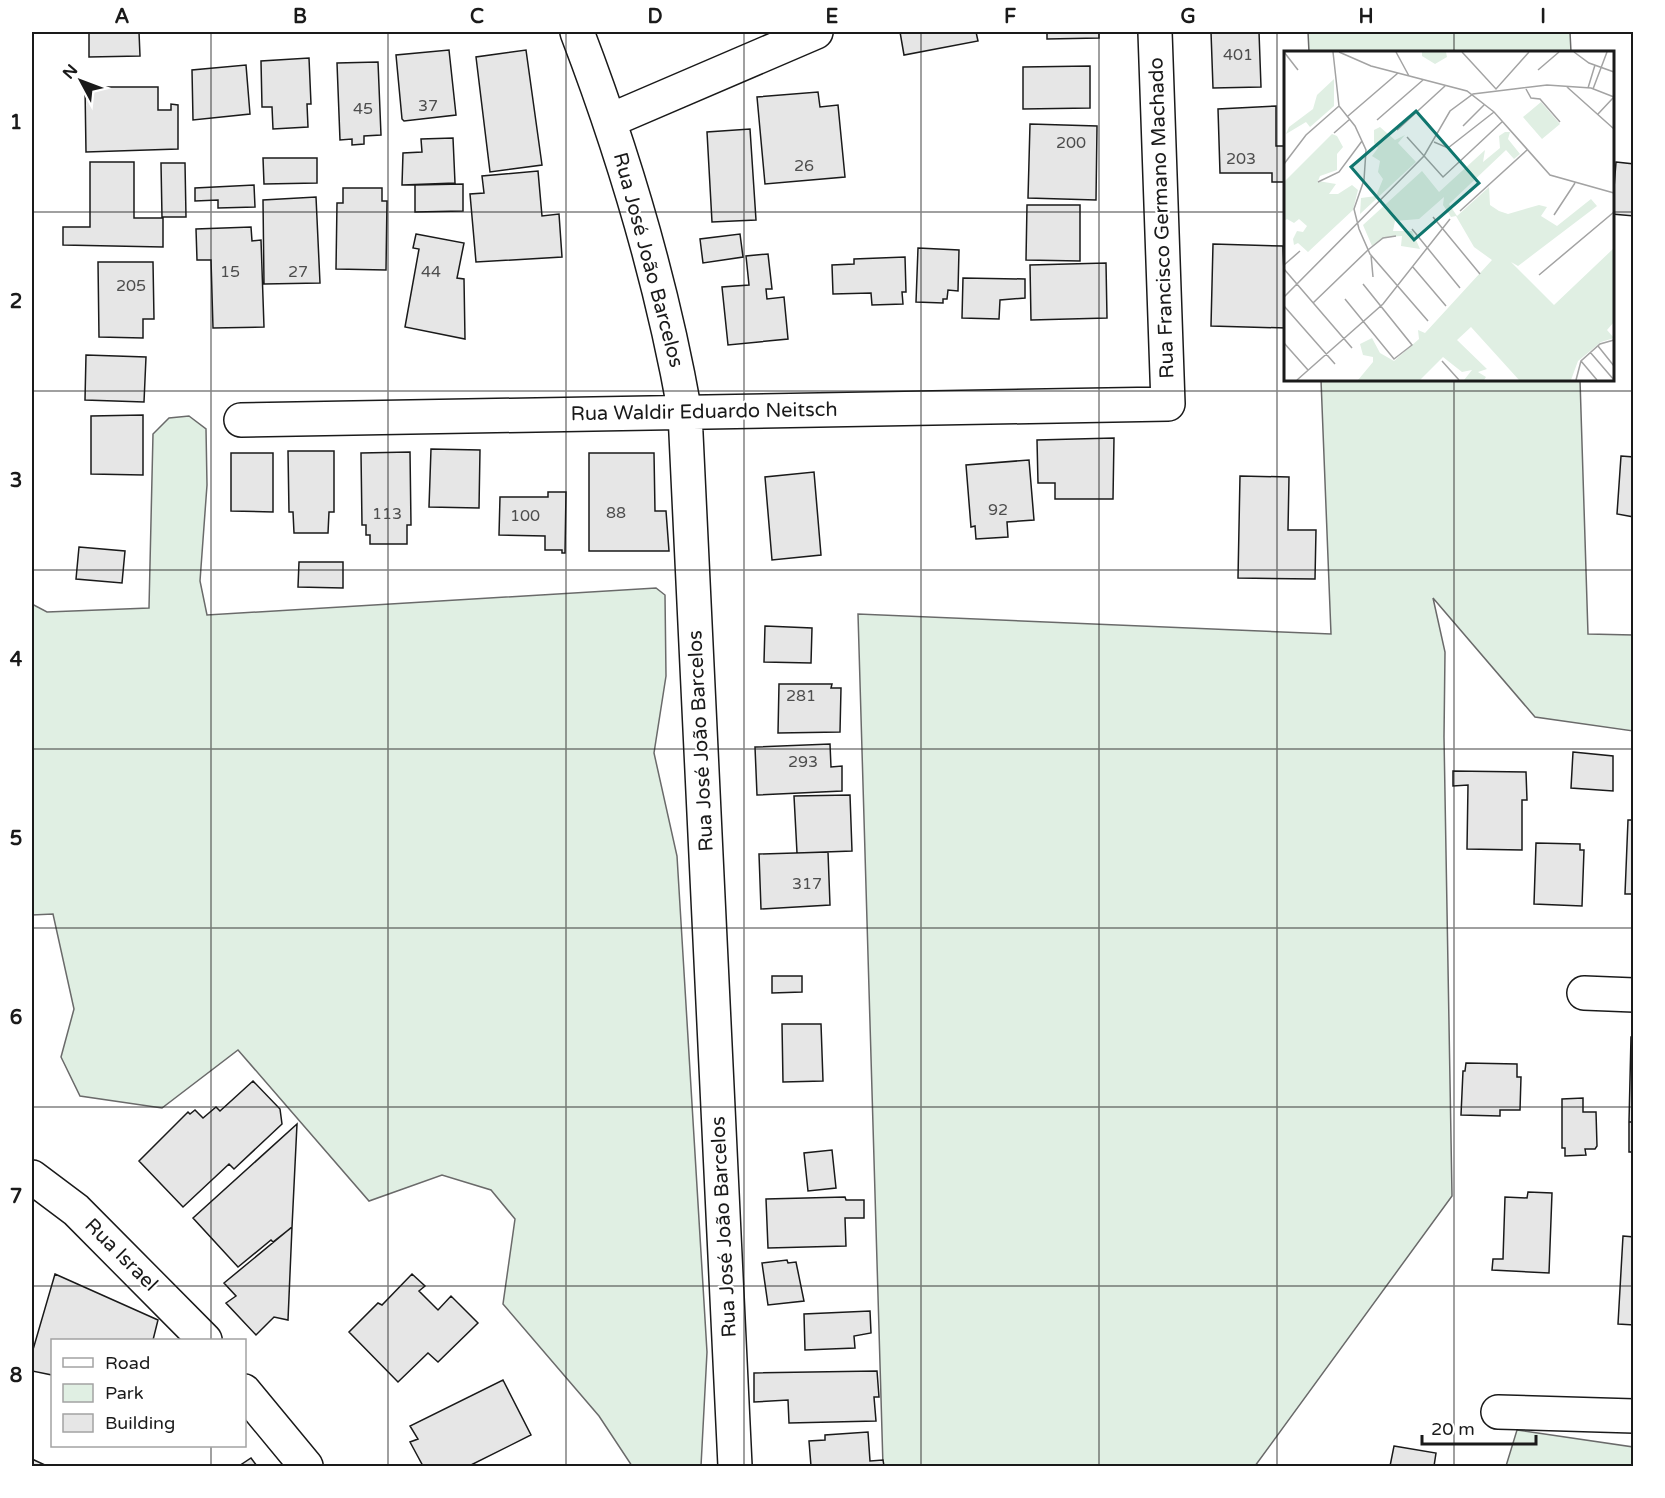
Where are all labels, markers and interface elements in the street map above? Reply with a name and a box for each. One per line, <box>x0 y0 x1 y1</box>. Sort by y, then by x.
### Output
text: A <box>115 5 130 29</box>
text: B <box>293 5 307 29</box>
text: C <box>470 5 484 29</box>
text: D <box>647 5 663 29</box>
text: E <box>826 5 839 29</box>
text: F <box>1004 5 1016 29</box>
text: G <box>1180 5 1196 29</box>
text: H <box>1358 5 1374 29</box>
text: I <box>1540 5 1546 29</box>
house number: 401 <box>1223 45 1253 65</box>
north arrow <box>51 51 111 111</box>
inset map <box>1284 51 1614 381</box>
street label: Rua Francisco Germano Machado <box>1144 57 1180 379</box>
text: N <box>59 60 82 83</box>
house number: 37 <box>418 96 438 116</box>
house number: 45 <box>353 99 373 119</box>
text: 1 <box>10 111 22 135</box>
house number: 200 <box>1056 133 1086 153</box>
house number: 203 <box>1226 149 1256 169</box>
street label: Rua José João Barcelos <box>608 150 688 370</box>
house number: 26 <box>794 156 814 176</box>
house number: 15 <box>220 262 240 282</box>
house number: 27 <box>288 262 308 282</box>
house number: 44 <box>421 262 441 282</box>
house number: 205 <box>116 276 146 296</box>
text: 2 <box>10 290 22 314</box>
street label: Rua Waldir Eduardo Neitsch <box>570 398 838 426</box>
text: 3 <box>10 469 22 493</box>
house number: 92 <box>988 500 1008 520</box>
house number: 88 <box>606 503 626 523</box>
house number: 113 <box>372 504 402 524</box>
house number: 100 <box>510 506 540 526</box>
street label: Rua José João Barcelos <box>683 630 719 852</box>
text: 4 <box>10 648 23 672</box>
house number: 281 <box>786 686 816 706</box>
house number: 293 <box>788 752 818 772</box>
text: 5 <box>10 827 22 851</box>
house number: 317 <box>792 874 822 894</box>
text: 6 <box>10 1006 22 1030</box>
street label: Rua José João Barcelos <box>706 1116 742 1338</box>
text: 7 <box>10 1185 22 1209</box>
street label: Rua Israel <box>80 1214 162 1296</box>
legend <box>51 1339 246 1447</box>
text: Road <box>105 1352 150 1374</box>
text: 8 <box>10 1364 22 1388</box>
text: Park <box>105 1382 144 1404</box>
scale bar <box>1422 1408 1536 1446</box>
text: Building <box>105 1412 175 1434</box>
text: 20 m <box>1431 1418 1475 1440</box>

